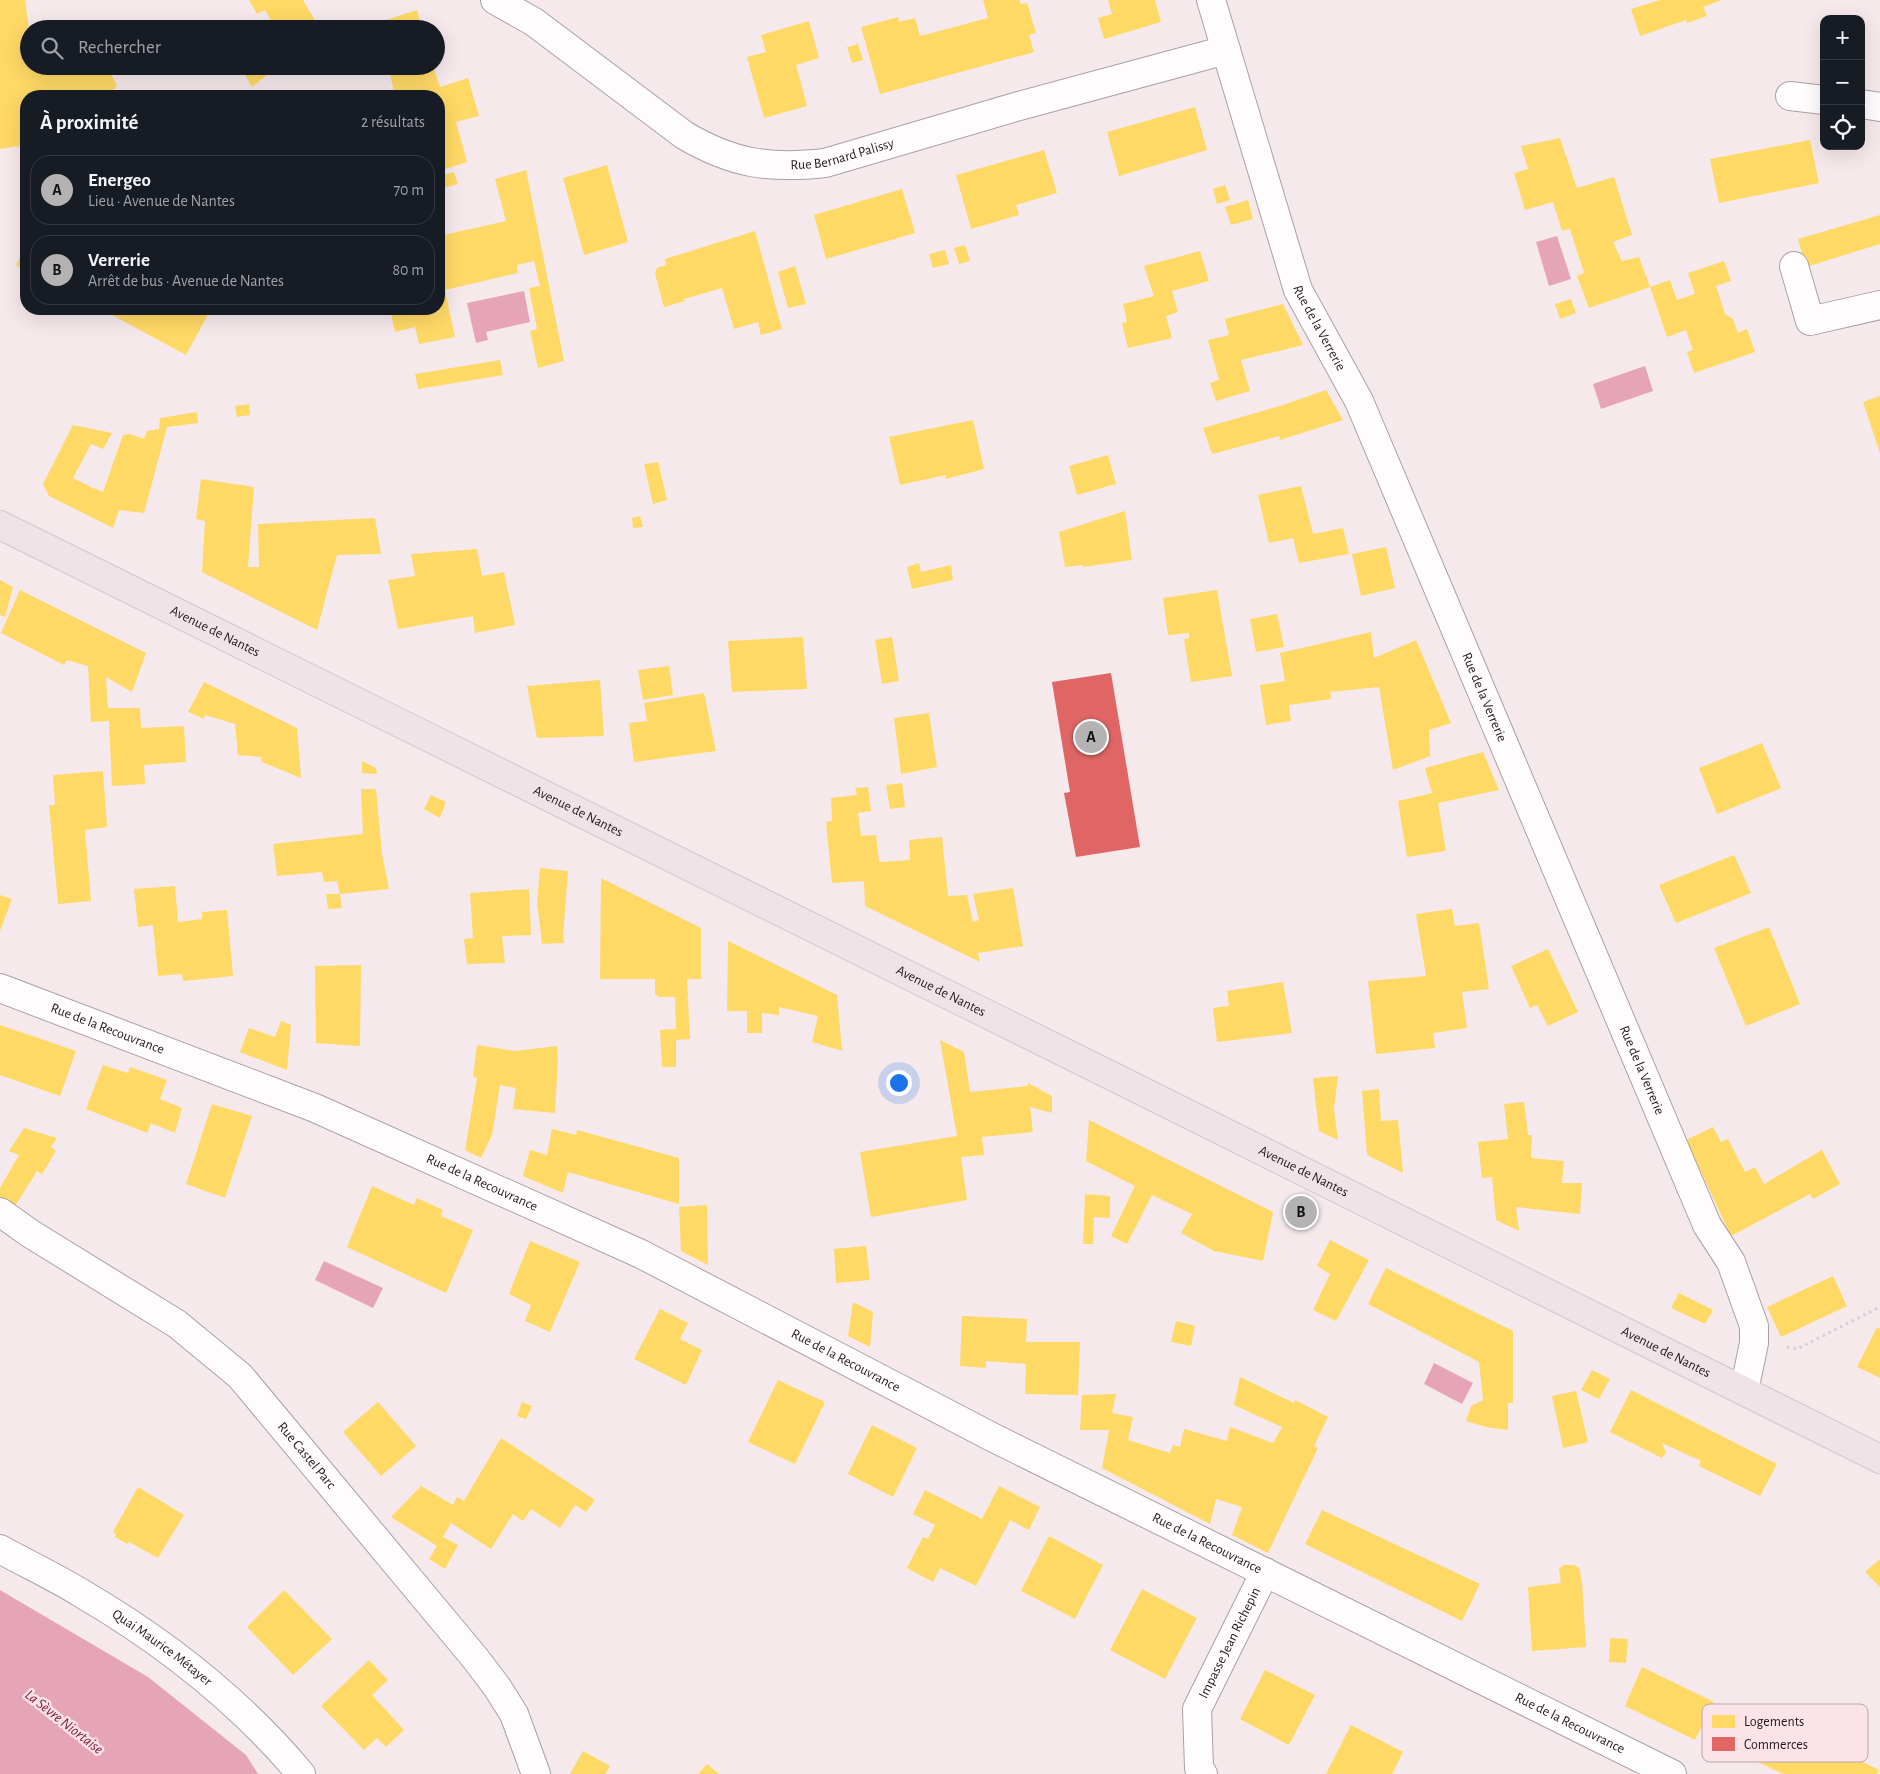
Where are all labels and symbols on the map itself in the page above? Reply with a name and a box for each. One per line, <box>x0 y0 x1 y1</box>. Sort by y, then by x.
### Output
street label: Rue Bernard Palissy <box>790 136 896 172</box>
street label: Rue de la Verrerie <box>1290 284 1348 373</box>
street label: Avenue de Nantes <box>168 604 262 660</box>
street label: Rue de la Verrerie <box>1459 651 1509 744</box>
pin: A <box>1075 718 1107 756</box>
street label: Avenue de Nantes <box>531 783 625 839</box>
street label: Avenue de Nantes <box>894 963 988 1019</box>
street label: Rue de la Recouvrance <box>49 1001 166 1057</box>
street label: Rue de la Verrerie <box>1617 1024 1667 1117</box>
your location <box>886 1070 912 1096</box>
street label: Avenue de Nantes <box>1256 1143 1350 1200</box>
street label: Rue de la Recouvrance <box>424 1152 540 1214</box>
pin: B <box>1285 1193 1317 1231</box>
street label: Avenue de Nantes <box>1619 1324 1713 1380</box>
street label: Rue de la Recouvrance <box>789 1327 902 1395</box>
street label: Rue Castel Parc <box>275 1420 338 1492</box>
street label: Rue de la Recouvrance <box>1150 1511 1264 1577</box>
street label: Impasse Jean Richepin <box>1196 1585 1263 1701</box>
street label: Quai Maurice Métayer <box>110 1607 215 1689</box>
water label: La Sèvre Niortaise <box>22 1687 106 1757</box>
street label: Rue de la Recouvrance <box>1513 1690 1627 1756</box>
legend <box>1702 1704 1868 1762</box>
text: Logements <box>1744 1715 1804 1729</box>
text: Commerces <box>1744 1738 1808 1752</box>

